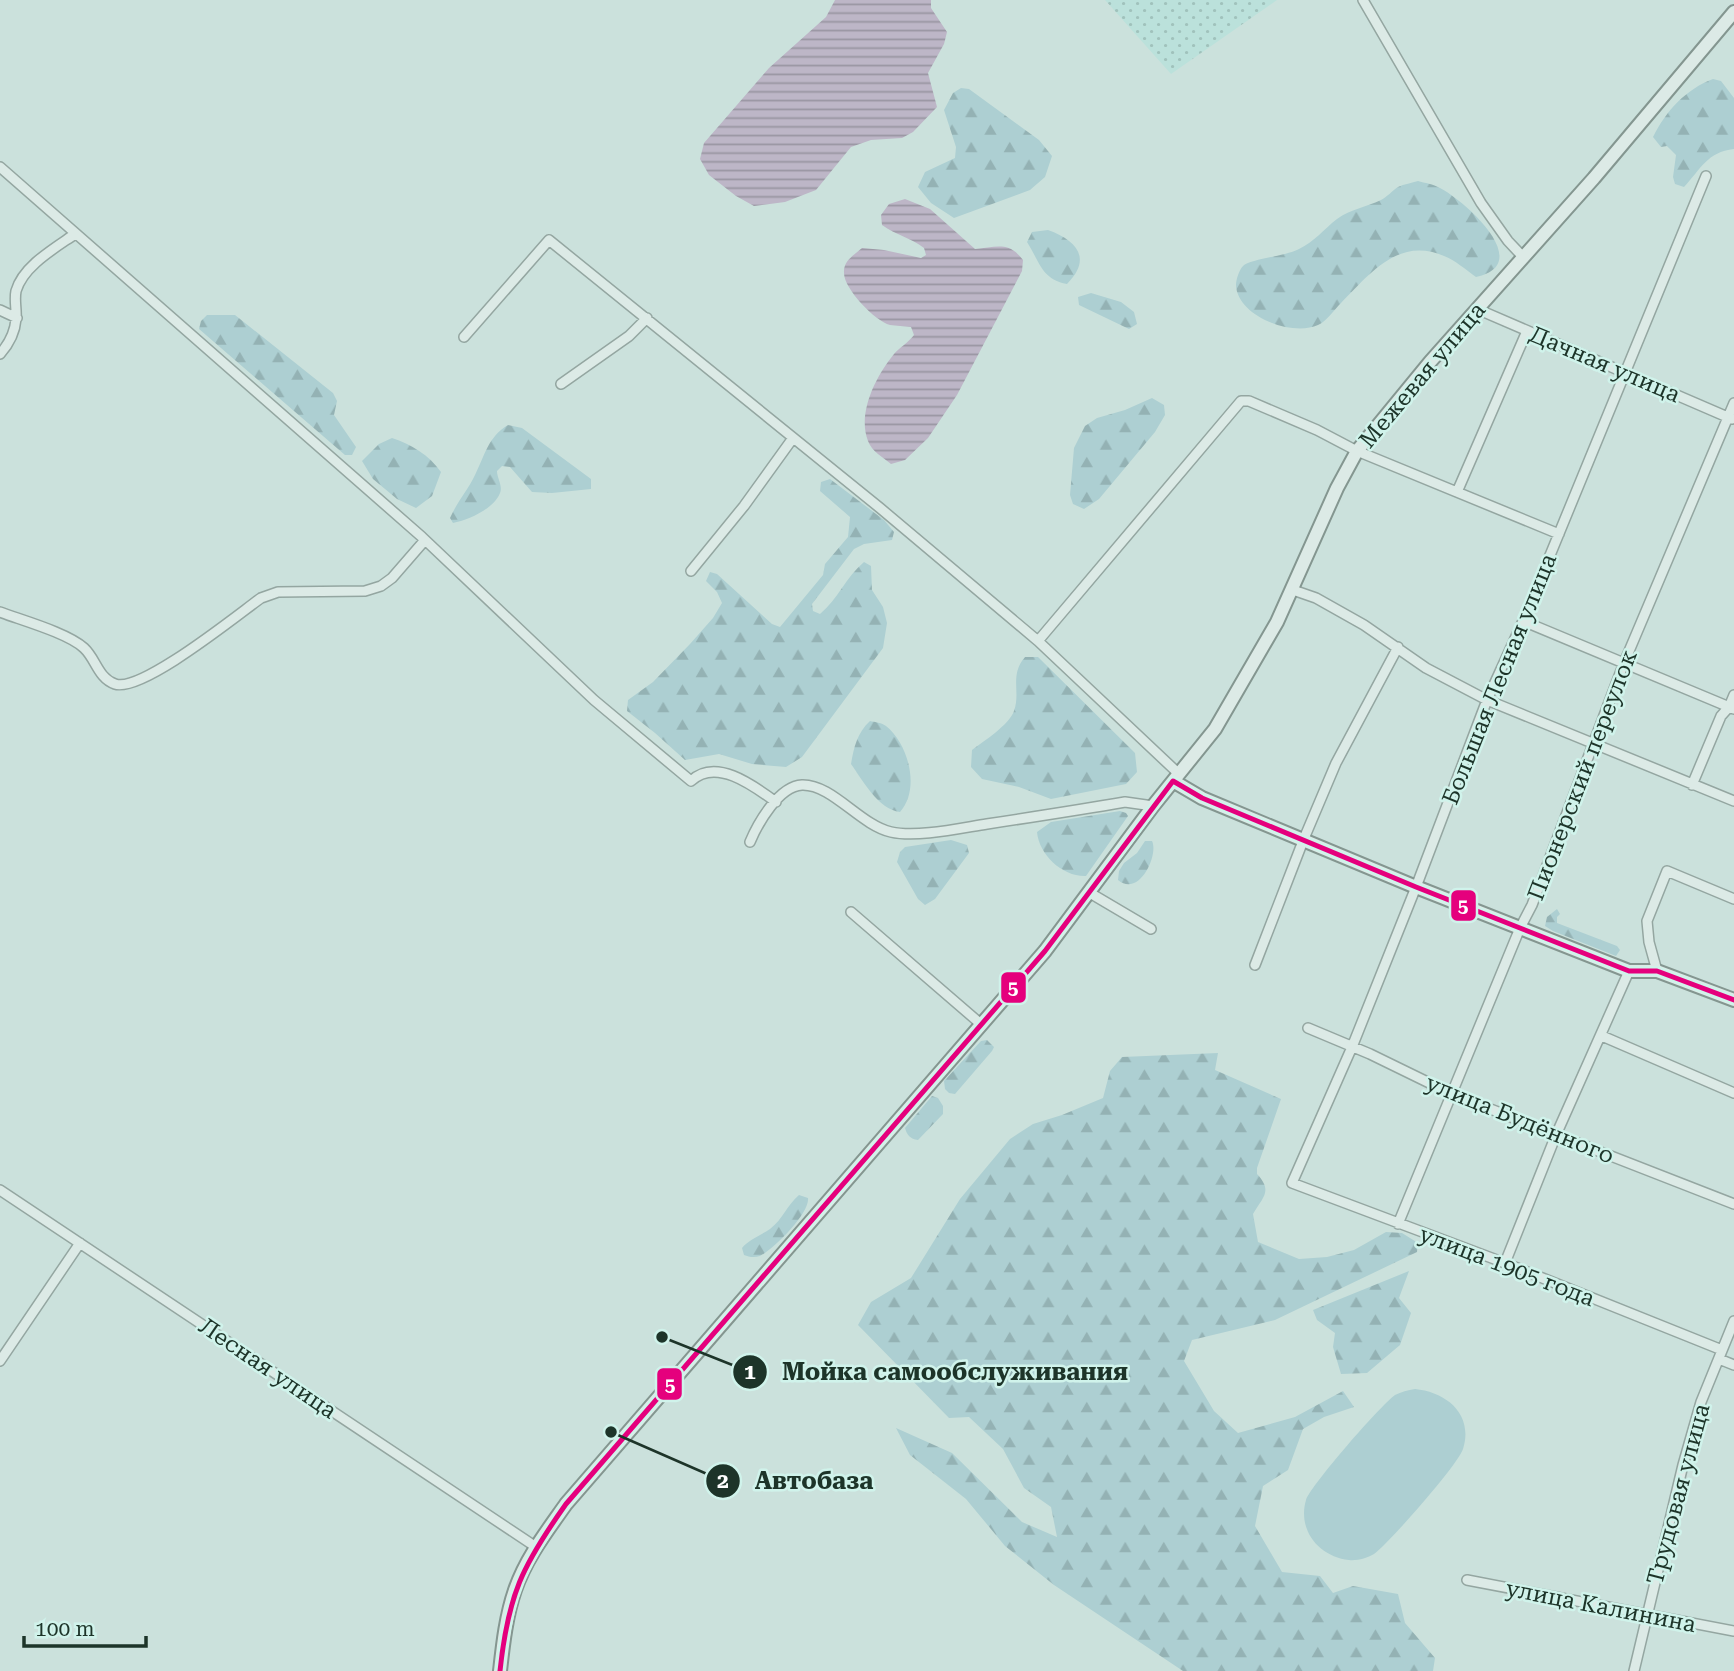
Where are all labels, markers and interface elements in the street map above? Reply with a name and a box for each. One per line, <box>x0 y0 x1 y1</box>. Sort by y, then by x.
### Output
street label: Межевая улица <box>1354 297 1491 454</box>
street label: Дачная улица <box>1526 321 1685 409</box>
street label: Большая Лесная улица <box>1437 549 1562 809</box>
street label: Пионерский переулок <box>1522 646 1643 904</box>
line badge: 5 <box>1450 889 1477 922</box>
text: 5 <box>1458 894 1469 917</box>
line badge: 5 <box>1000 971 1027 1004</box>
text: 5 <box>1008 976 1019 999</box>
street label: улица Будённого <box>1422 1069 1618 1170</box>
street label: улица 1905 года <box>1415 1221 1599 1313</box>
street label: Лесная улица <box>194 1312 342 1425</box>
callout: Мойка самообслуживания <box>733 1349 1142 1394</box>
text: Мойка самообслуживания <box>782 1358 1128 1386</box>
text: 1 <box>744 1360 756 1384</box>
line badge: 5 <box>656 1367 683 1401</box>
text: 5 <box>665 1373 676 1396</box>
street label: Трудовая улица <box>1641 1400 1716 1588</box>
callout: Автобаза <box>706 1458 887 1503</box>
text: Автобаза <box>755 1467 873 1495</box>
text: 2 <box>717 1469 729 1493</box>
street label: улица Калинина <box>1504 1575 1699 1638</box>
scale bar <box>24 1604 147 1648</box>
text: 100 m <box>35 1617 95 1641</box>

